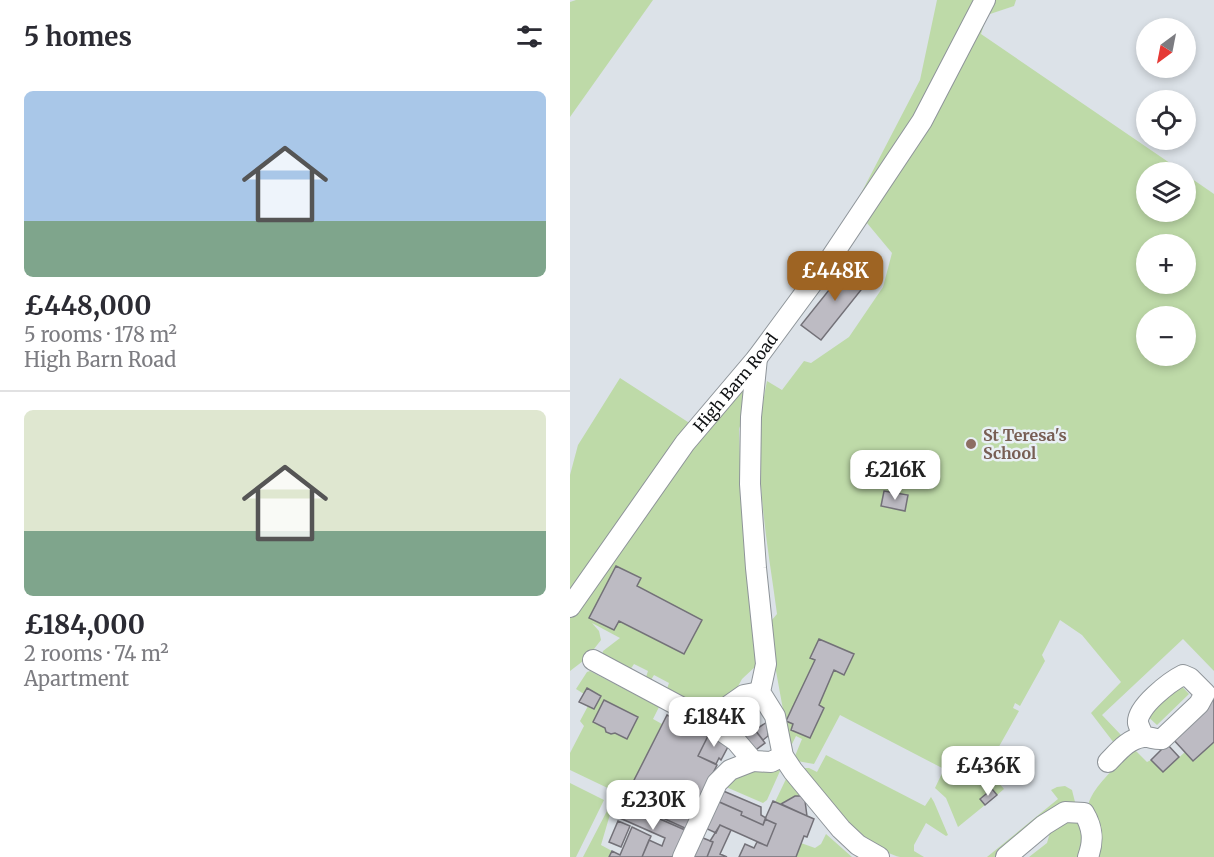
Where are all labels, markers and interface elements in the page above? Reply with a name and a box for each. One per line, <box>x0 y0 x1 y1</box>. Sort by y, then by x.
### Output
north arrow <box>1136 18 1196 78</box>
map controls <box>1136 18 1196 366</box>
text: 5 homes <box>24 20 132 53</box>
icon: filters <box>513 20 546 53</box>
button: locate <box>1136 90 1196 150</box>
icon: home <box>231 130 339 238</box>
button: layers <box>1136 162 1196 222</box>
button: + <box>1136 234 1196 294</box>
pin: £448K <box>793 251 877 302</box>
text: £448K <box>801 258 869 283</box>
text: £448,000 <box>24 289 151 322</box>
button: − <box>1136 306 1196 366</box>
text: 5 rooms · 178 m² <box>24 322 177 347</box>
street label: High Barn Road <box>689 329 782 436</box>
text: High Barn Road <box>24 347 176 372</box>
place label: St Teresa's School <box>983 425 1067 463</box>
marker: St Teresa's School <box>964 437 978 451</box>
icon: home <box>231 449 339 557</box>
pin: £216K <box>853 450 937 501</box>
text: £216K <box>864 457 926 482</box>
text: £184,000 <box>24 608 145 641</box>
text: 2 rooms · 74 m² <box>24 641 169 666</box>
text: Apartment <box>24 666 129 691</box>
pin: £184K <box>672 697 756 748</box>
text: £184K <box>683 704 745 729</box>
pin: £436K <box>946 746 1030 797</box>
text: £436K <box>956 753 1020 778</box>
pin: £230K <box>611 780 695 831</box>
text: £230K <box>620 787 686 812</box>

